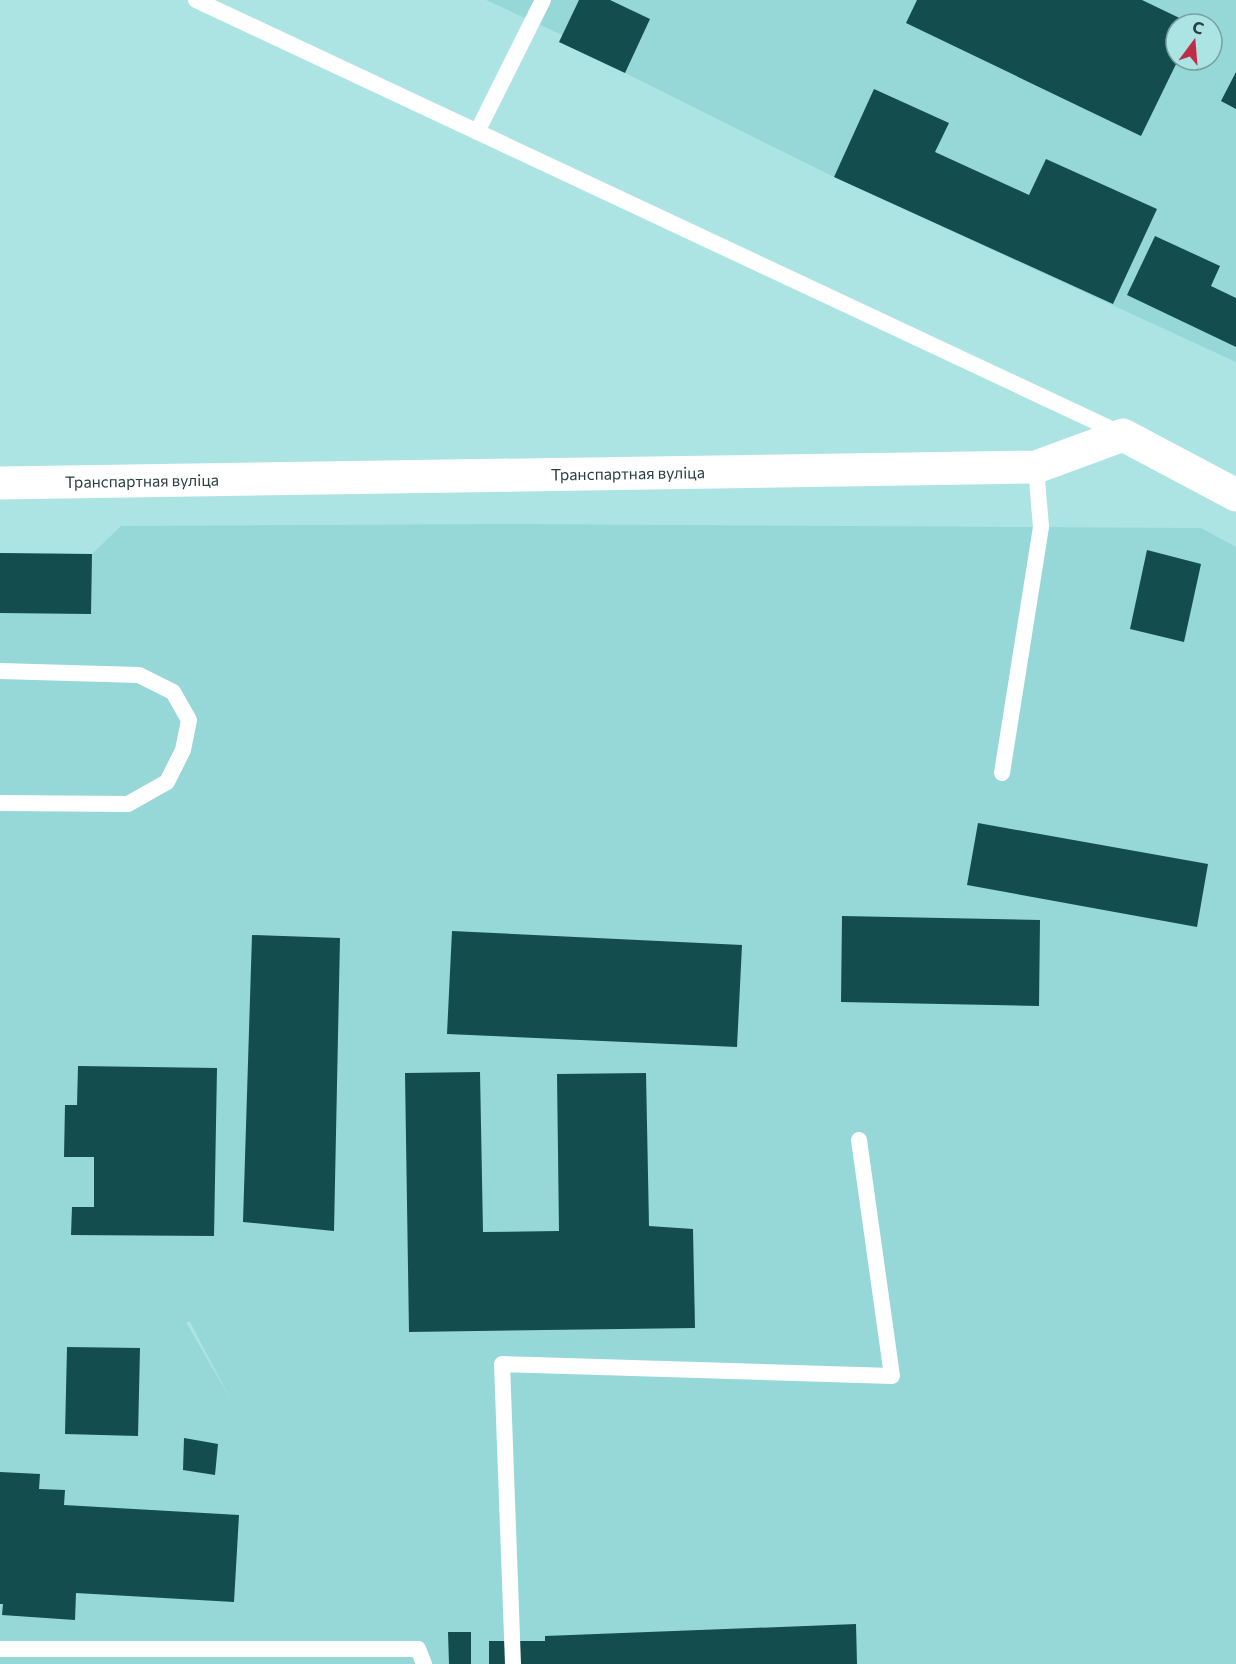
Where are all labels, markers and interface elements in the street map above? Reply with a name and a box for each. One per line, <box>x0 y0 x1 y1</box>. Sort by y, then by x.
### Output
north arrow <box>1164 12 1224 72</box>
text: С <box>1190 16 1206 38</box>
street label: Транспартная вуліца <box>551 462 705 483</box>
street label: Транспартная вуліца <box>65 470 219 491</box>

